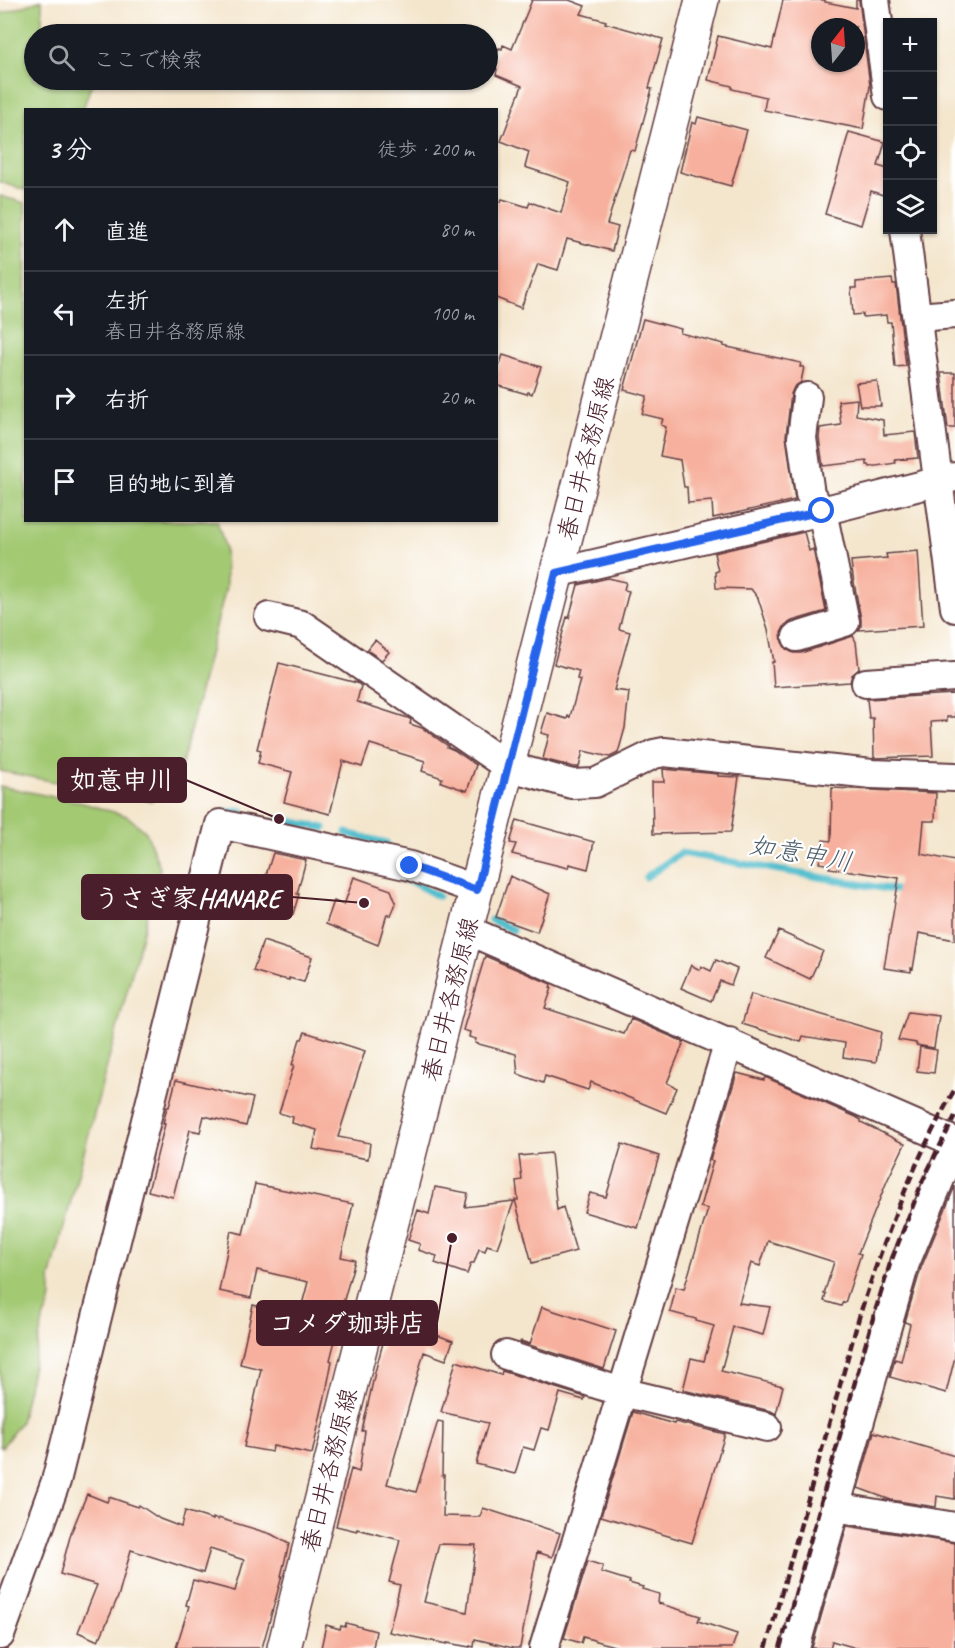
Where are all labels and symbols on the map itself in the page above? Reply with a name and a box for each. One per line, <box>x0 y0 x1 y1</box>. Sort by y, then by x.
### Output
north arrow <box>811 18 865 72</box>
street label: 春日井各務原線 <box>551 373 621 543</box>
route start <box>808 497 834 523</box>
callout: 如意申川 <box>58 758 186 802</box>
text: 如意申川 <box>70 764 174 797</box>
water label: 如意申川 <box>747 828 855 879</box>
route end <box>396 852 422 878</box>
callout: うさぎ家HANARE <box>82 875 292 919</box>
text: うさぎ家HANARE <box>94 882 285 915</box>
street label: 春日井各務原線 <box>415 914 485 1084</box>
callout: コメダ珈琲店 <box>257 1301 437 1345</box>
text: コメダ珈琲店 <box>269 1307 425 1340</box>
street label: 春日井各務原線 <box>294 1385 364 1555</box>

